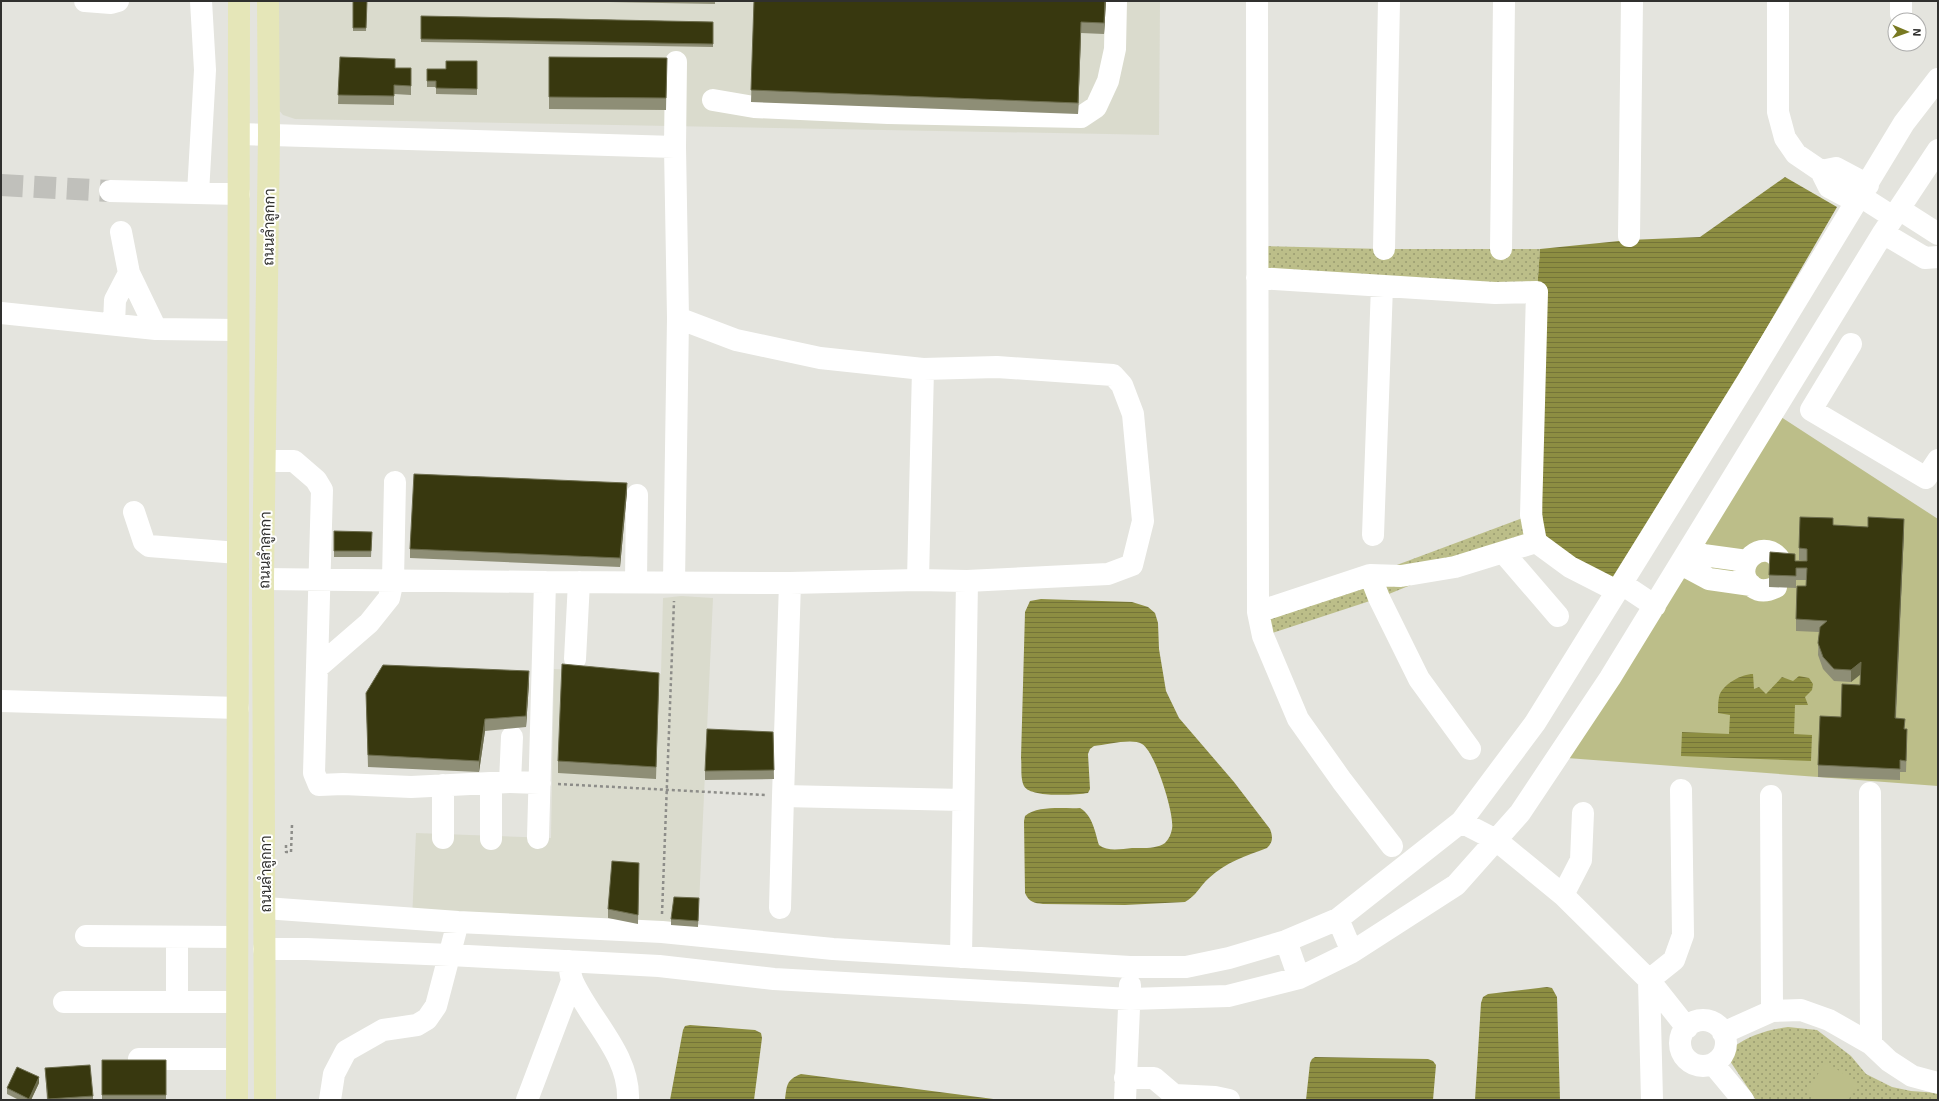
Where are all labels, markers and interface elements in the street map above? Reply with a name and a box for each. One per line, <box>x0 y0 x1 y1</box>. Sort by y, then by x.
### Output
north arrow <box>1887 12 1927 52</box>
text: N <box>1911 28 1924 37</box>
street label: ถนนลำลูกกา <box>258 188 280 266</box>
street label: ถนนลำลูกกา <box>254 511 276 589</box>
street label: ถนนลำลูกกา <box>256 835 276 913</box>

